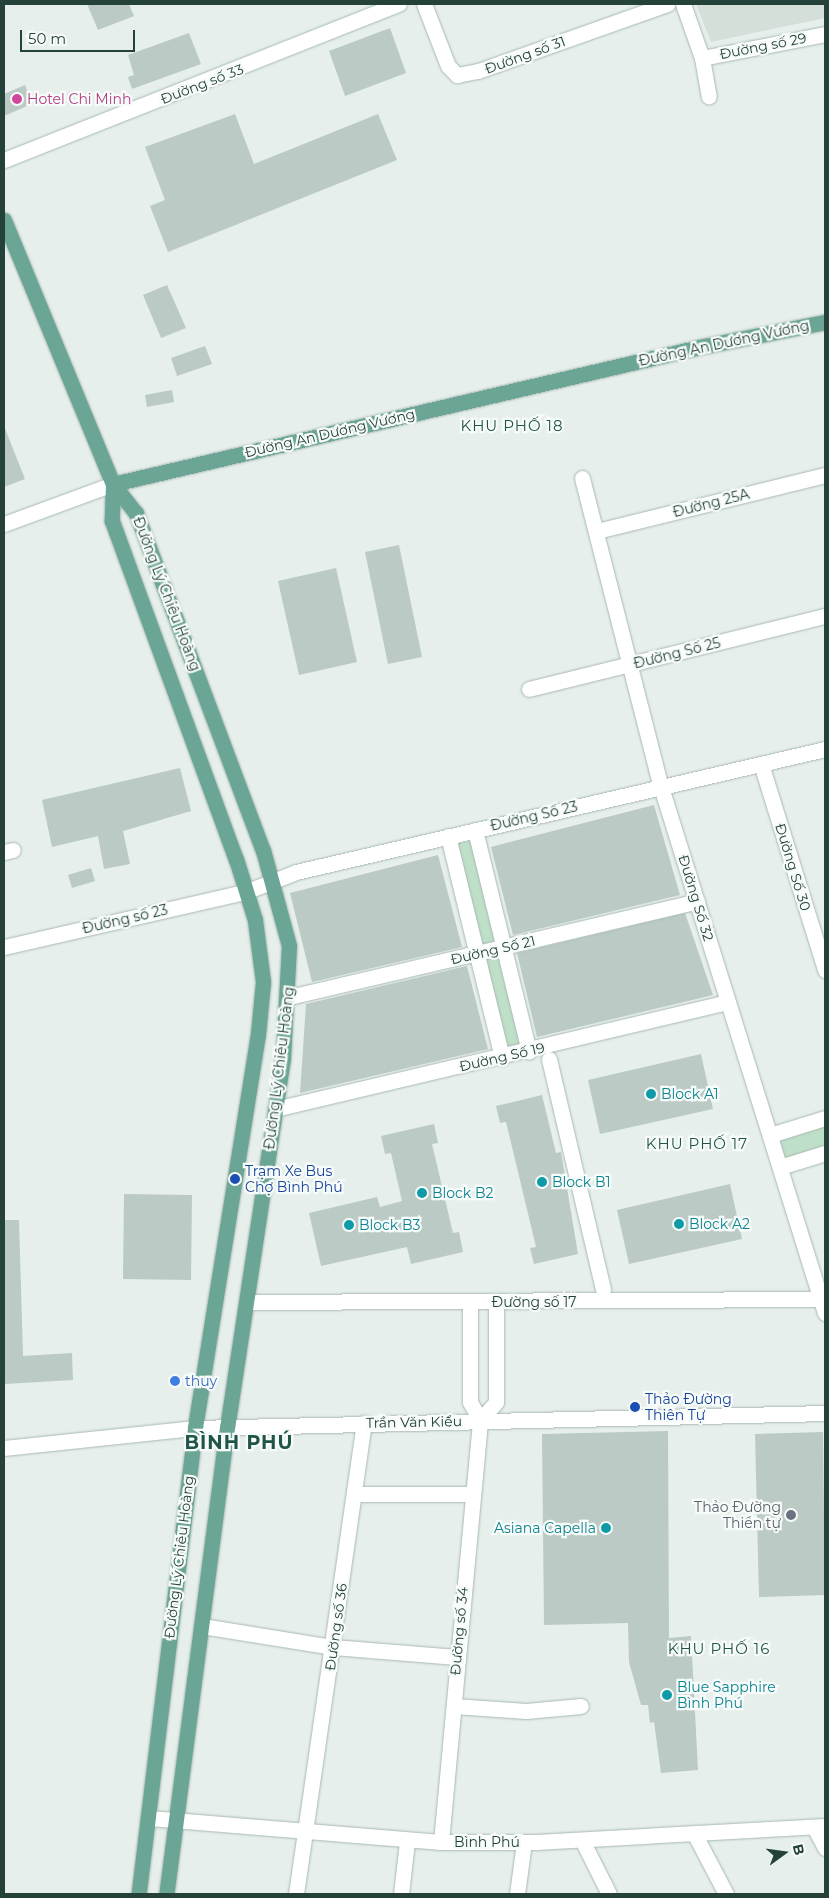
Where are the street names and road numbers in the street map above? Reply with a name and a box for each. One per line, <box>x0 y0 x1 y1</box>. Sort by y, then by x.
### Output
street label: Đường số 29 <box>718 29 808 63</box>
street label: Đường số 31 <box>482 33 568 77</box>
street label: Đường số 33 <box>158 61 246 107</box>
street label: Đường An Dương Vương <box>637 317 811 369</box>
street label: Đường An Dương Vương <box>243 405 417 461</box>
street label: Đường 25A <box>671 485 751 521</box>
street label: Đường Lý Chiêu Hoàng <box>130 514 204 674</box>
street label: Đường Số 25 <box>632 634 722 672</box>
street label: Đường Số 23 <box>489 798 579 834</box>
street label: Đường Số 30 <box>772 821 814 913</box>
street label: Đường Số 32 <box>675 853 717 943</box>
street label: Đường số 23 <box>80 901 170 937</box>
street label: Đường Số 21 <box>449 932 537 968</box>
street label: Đường Lý Chiêu Hoàng <box>261 986 297 1150</box>
street label: Đường Số 19 <box>458 1039 546 1075</box>
street label: Đường số 17 <box>492 1294 576 1310</box>
street label: Trần Văn Kiểu <box>366 1413 462 1431</box>
street label: Đường Lý Chiêu Hoàng <box>161 1475 197 1639</box>
street label: Đường số 36 <box>322 1582 350 1672</box>
street label: Đường số 34 <box>447 1586 471 1676</box>
street label: Bình Phú <box>454 1834 520 1850</box>

